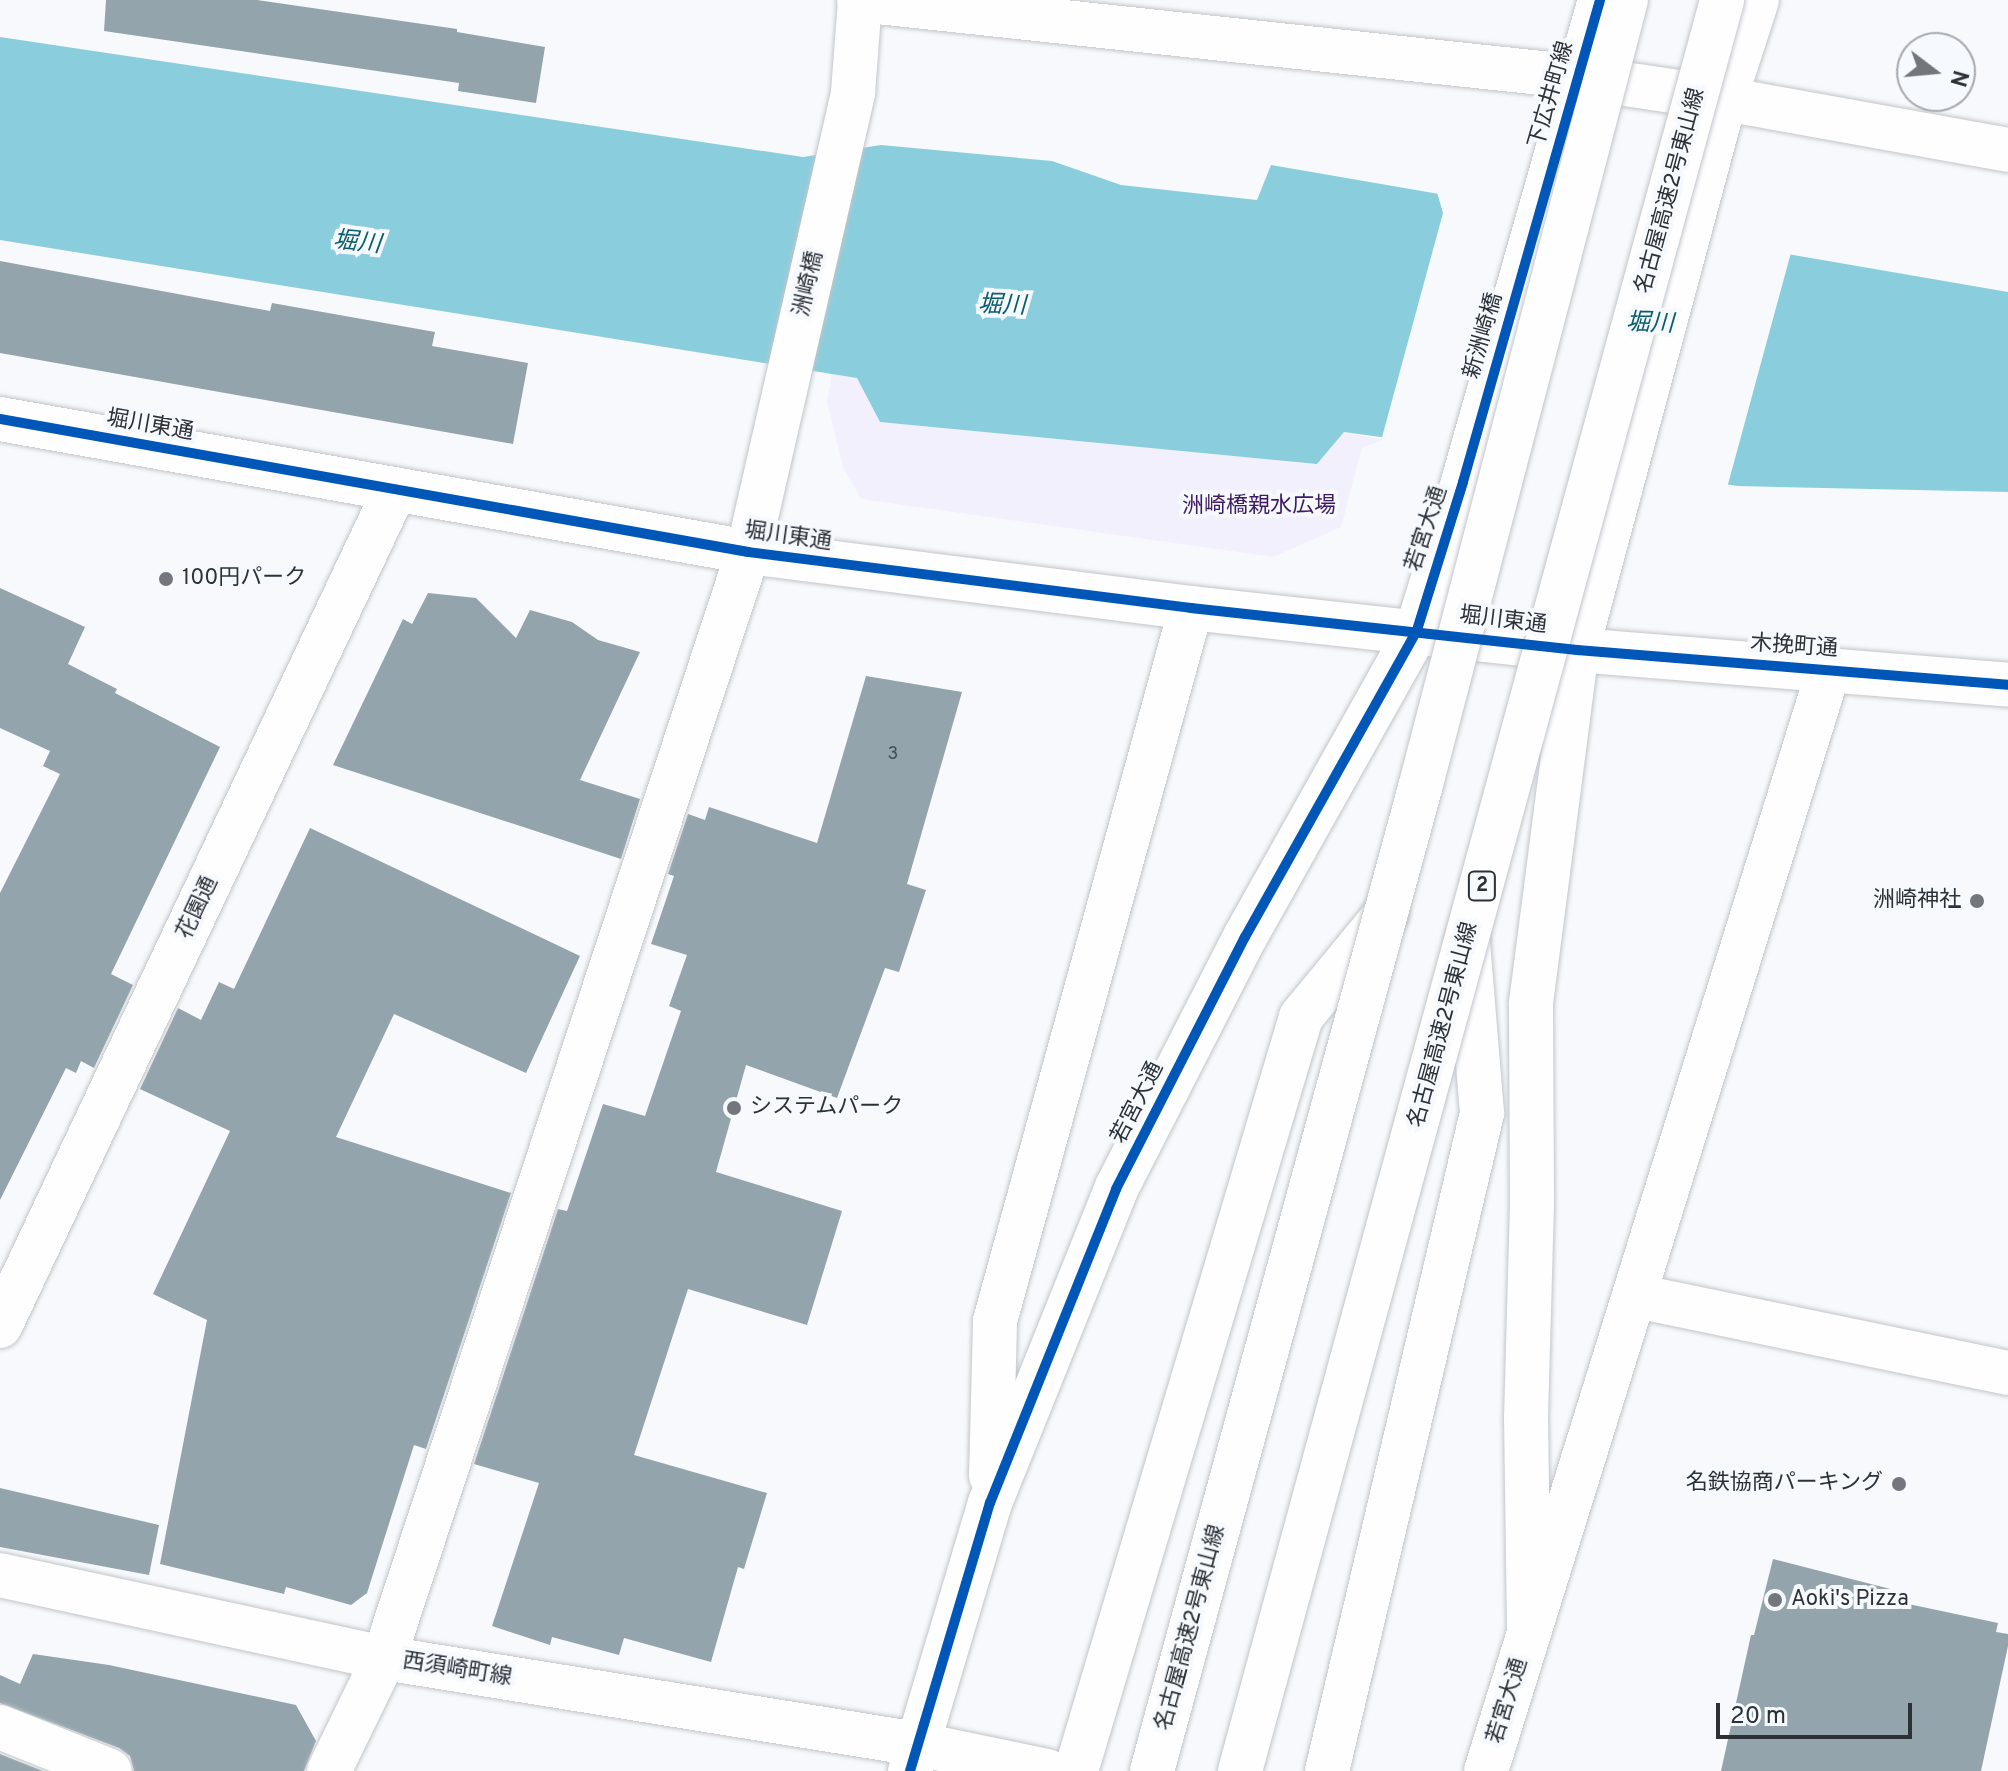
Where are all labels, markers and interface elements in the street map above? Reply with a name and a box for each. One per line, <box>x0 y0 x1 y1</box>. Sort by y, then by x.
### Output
north arrow <box>1896 32 1976 112</box>
street label: 下広井町線 <box>1524 38 1580 152</box>
text: N <box>1942 67 1973 90</box>
street label: 名古屋高速2号東山線 <box>1631 85 1711 297</box>
water label: 堀川 <box>332 227 382 261</box>
street label: 洲崎橋 <box>789 249 829 319</box>
street label: 新洲崎橋 <box>1459 290 1509 382</box>
water label: 堀川 <box>978 292 1026 322</box>
water label: 堀川 <box>1626 310 1674 340</box>
street label: 堀川東通 <box>104 405 196 447</box>
street label: 若宮大通 <box>1401 483 1453 575</box>
park label: 洲崎橋親水広場 <box>1182 494 1336 520</box>
street label: 堀川東通 <box>743 518 833 556</box>
place label: 100円パーク <box>182 566 306 592</box>
marker: 100円パーク <box>157 570 175 588</box>
street label: 堀川東通 <box>1458 603 1548 639</box>
street label: 木挽町通 <box>1749 631 1839 663</box>
house number: 3 <box>888 744 898 766</box>
road number: 2 <box>1466 870 1498 902</box>
street label: 花園通 <box>172 873 224 943</box>
place label: 洲崎神社 <box>1873 888 1961 914</box>
marker: 洲崎神社 <box>1968 892 1986 910</box>
street label: 名古屋高速2号東山線 <box>1404 919 1484 1131</box>
street label: 若宮大通 <box>1106 1058 1170 1148</box>
place label: システムパーク <box>750 1095 904 1121</box>
marker: システムパーク <box>725 1099 743 1117</box>
place label: 名鉄協商パーキング <box>1685 1471 1883 1497</box>
marker: 名鉄協商パーキング <box>1890 1475 1908 1493</box>
street label: 名古屋高速2号東山線 <box>1151 1522 1231 1734</box>
place label: Aoki's Pizza <box>1791 1587 1909 1613</box>
marker: Aoki's Pizza <box>1766 1591 1784 1609</box>
street label: 西須崎町線 <box>401 1648 513 1692</box>
street label: 若宮大通 <box>1483 1655 1533 1747</box>
scale bar <box>1720 1687 1916 1737</box>
text: 20 m <box>1730 1702 1786 1732</box>

